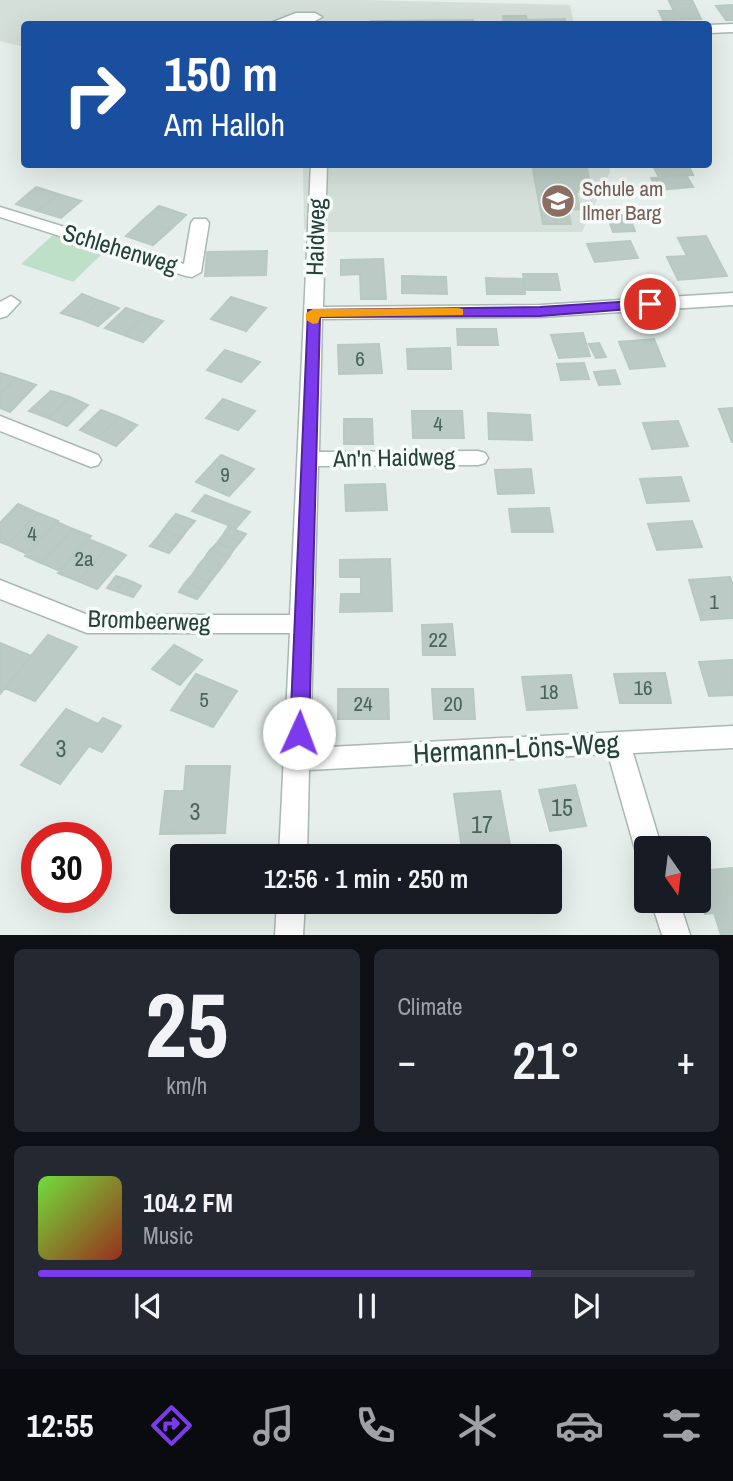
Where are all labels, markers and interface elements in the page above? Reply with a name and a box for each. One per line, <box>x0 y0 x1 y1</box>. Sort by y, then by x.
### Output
text: 150 m <box>164 40 278 106</box>
icon: right <box>49 49 140 140</box>
text: Am Halloh <box>164 103 285 146</box>
place label: Schule am Ilmer Barg <box>582 174 663 227</box>
school or university icon: Schule am Ilmer Barg <box>539 182 577 220</box>
street label: Haidweg <box>298 198 332 276</box>
street label: Schlehenweg <box>59 215 182 281</box>
pin <box>620 274 680 334</box>
icon: arrive <box>631 285 669 323</box>
house number: 6 <box>355 344 365 373</box>
house number: 4 <box>433 409 443 438</box>
street label: An'n Haidweg <box>332 440 455 474</box>
house number: 9 <box>220 460 230 489</box>
house number: 4 <box>27 519 37 548</box>
house number: 2a <box>74 544 94 573</box>
house number: 1 <box>709 587 719 616</box>
street label: Brombeerweg <box>87 602 211 638</box>
house number: 22 <box>428 625 448 654</box>
house number: 16 <box>633 673 653 702</box>
house number: 18 <box>539 677 559 706</box>
house number: 5 <box>199 685 209 714</box>
house number: 24 <box>353 689 373 718</box>
house number: 20 <box>443 689 463 718</box>
position arrow <box>262 696 336 770</box>
street label: Hermann-Löns-Weg <box>412 724 620 772</box>
house number: 3 <box>56 732 66 764</box>
house number: 15 <box>551 791 573 823</box>
house number: 3 <box>190 795 200 827</box>
house number: 17 <box>471 808 493 840</box>
speed limit sign: 30 <box>21 822 112 913</box>
north arrow <box>634 836 710 914</box>
map controls <box>634 836 711 913</box>
text: 12:56 · 1 min · 250 m <box>264 861 468 896</box>
text: 25 <box>145 963 228 1085</box>
text: Climate <box>398 991 462 1022</box>
text: 21° <box>512 1025 580 1095</box>
text: − <box>398 1035 416 1086</box>
text: + <box>677 1035 695 1086</box>
text: km/h <box>166 1070 207 1101</box>
text: 104.2 FM <box>143 1185 233 1220</box>
text: Music <box>143 1220 193 1251</box>
icon: previous <box>129 1287 167 1325</box>
icon: pause <box>348 1287 386 1325</box>
icon: next <box>567 1287 605 1325</box>
icon: directions <box>147 1401 196 1450</box>
icon: music <box>249 1401 298 1450</box>
icon: phone <box>351 1401 400 1450</box>
icon: climate <box>453 1401 502 1450</box>
icon: car <box>555 1401 604 1450</box>
icon: filters <box>657 1401 706 1450</box>
text: 12:55 <box>27 1404 94 1447</box>

